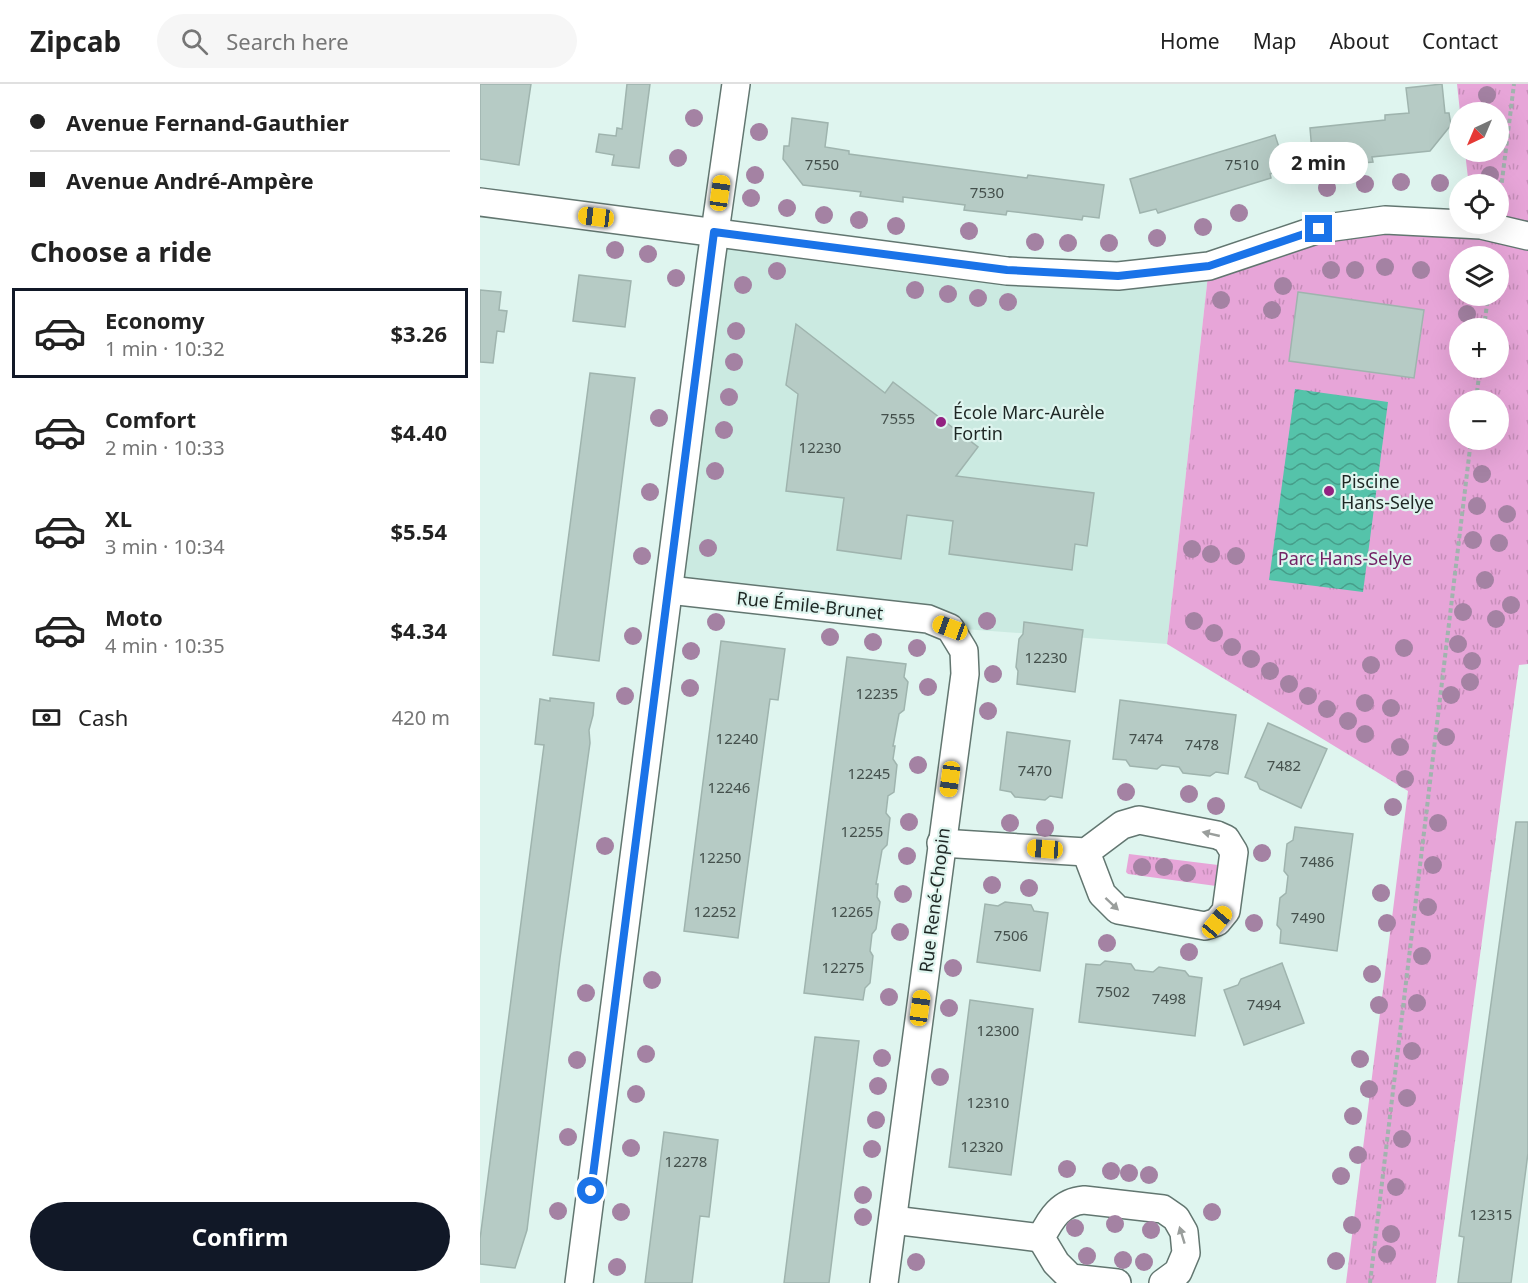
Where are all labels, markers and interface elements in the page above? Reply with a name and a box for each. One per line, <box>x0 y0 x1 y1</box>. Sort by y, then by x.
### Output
search box <box>157 14 577 68</box>
text: Zipcab <box>30 22 121 60</box>
icon: search <box>178 25 211 58</box>
text: Search here <box>226 26 349 56</box>
text: Home <box>1160 27 1220 55</box>
text: Map <box>1253 27 1296 55</box>
text: About <box>1329 27 1389 55</box>
text: Contact <box>1422 27 1498 55</box>
north arrow <box>1449 102 1509 162</box>
map controls <box>1449 102 1509 450</box>
text: Avenue Fernand-Gauthier <box>66 107 349 137</box>
callout: 2 min <box>1270 142 1368 184</box>
text: 2 min <box>1291 149 1346 176</box>
house number: 7550 <box>805 154 839 174</box>
house number: 7510 <box>1225 154 1259 174</box>
text: Avenue André-Ampère <box>66 165 314 195</box>
car <box>709 174 731 212</box>
button: locate <box>1449 174 1509 234</box>
house number: 7530 <box>970 182 1004 202</box>
car <box>577 206 615 228</box>
route end <box>1305 215 1332 242</box>
text: Choose a ride <box>30 233 212 270</box>
button: layers <box>1449 246 1509 306</box>
text: Economy <box>105 305 204 335</box>
icon: car <box>33 306 87 360</box>
text: $3.26 <box>390 318 447 348</box>
button: + <box>1449 318 1509 378</box>
text: 1 min · 10:32 <box>105 335 225 362</box>
button: − <box>1449 390 1509 450</box>
place label: École Marc-Aurèle Fortin <box>953 400 1105 445</box>
text: Comfort <box>105 404 196 434</box>
icon: car <box>33 405 87 459</box>
house number: 7555 <box>881 408 915 428</box>
marker: École Marc-Aurèle Fortin <box>934 415 948 429</box>
text: $4.40 <box>390 417 447 447</box>
text: 2 min · 10:33 <box>105 434 225 461</box>
house number: 12230 <box>799 437 841 457</box>
place label: Piscine Hans-Selye <box>1341 469 1434 514</box>
marker: Piscine Hans-Selye <box>1322 484 1336 498</box>
text: XL <box>105 503 132 533</box>
icon: car <box>33 504 87 558</box>
text: $5.54 <box>390 516 447 546</box>
text: 3 min · 10:34 <box>105 533 225 560</box>
park label: Parc Hans-Selye <box>1278 546 1412 570</box>
street label: Rue Émile-Brunet <box>736 585 885 625</box>
text: Moto <box>105 602 163 632</box>
icon: car <box>33 603 87 657</box>
car <box>930 613 970 643</box>
text: $4.34 <box>390 615 447 645</box>
text: 4 min · 10:35 <box>105 632 225 659</box>
house number: 12230 <box>1025 647 1067 667</box>
house number: 12235 <box>856 683 898 703</box>
icon: cash <box>30 701 63 734</box>
text: Cash <box>78 702 128 732</box>
text: 420 m <box>392 704 450 731</box>
house number: 12240 <box>716 728 758 748</box>
house number: 7474 <box>1129 728 1164 748</box>
house number: 7478 <box>1185 734 1219 754</box>
house number: 7482 <box>1267 755 1301 775</box>
car <box>939 760 961 798</box>
house number: 7470 <box>1018 760 1052 780</box>
house number: 12245 <box>848 763 890 783</box>
house number: 12246 <box>708 777 750 797</box>
house number: 12255 <box>841 821 883 841</box>
street label: Rue René-Chopin <box>913 826 955 974</box>
one-way arrow <box>1201 829 1220 839</box>
car <box>1026 839 1064 859</box>
house number: 12250 <box>699 847 741 867</box>
house number: 7486 <box>1300 851 1334 871</box>
one-way arrow <box>1104 896 1118 910</box>
house number: 12252 <box>694 901 736 921</box>
house number: 12265 <box>831 901 873 921</box>
car <box>1199 902 1235 942</box>
house number: 7490 <box>1291 907 1325 927</box>
house number: 7506 <box>994 925 1028 945</box>
house number: 12275 <box>822 957 864 977</box>
house number: 7502 <box>1096 981 1130 1001</box>
house number: 7498 <box>1152 988 1186 1008</box>
car <box>909 989 931 1027</box>
house number: 7494 <box>1247 994 1282 1014</box>
house number: 12300 <box>977 1020 1019 1040</box>
house number: 12310 <box>967 1092 1009 1112</box>
house number: 12320 <box>961 1136 1003 1156</box>
house number: 12278 <box>665 1151 707 1171</box>
route start <box>577 1177 604 1204</box>
button: Confirm <box>30 1202 450 1271</box>
house number: 12315 <box>1470 1204 1512 1224</box>
one-way arrow <box>1177 1225 1186 1243</box>

